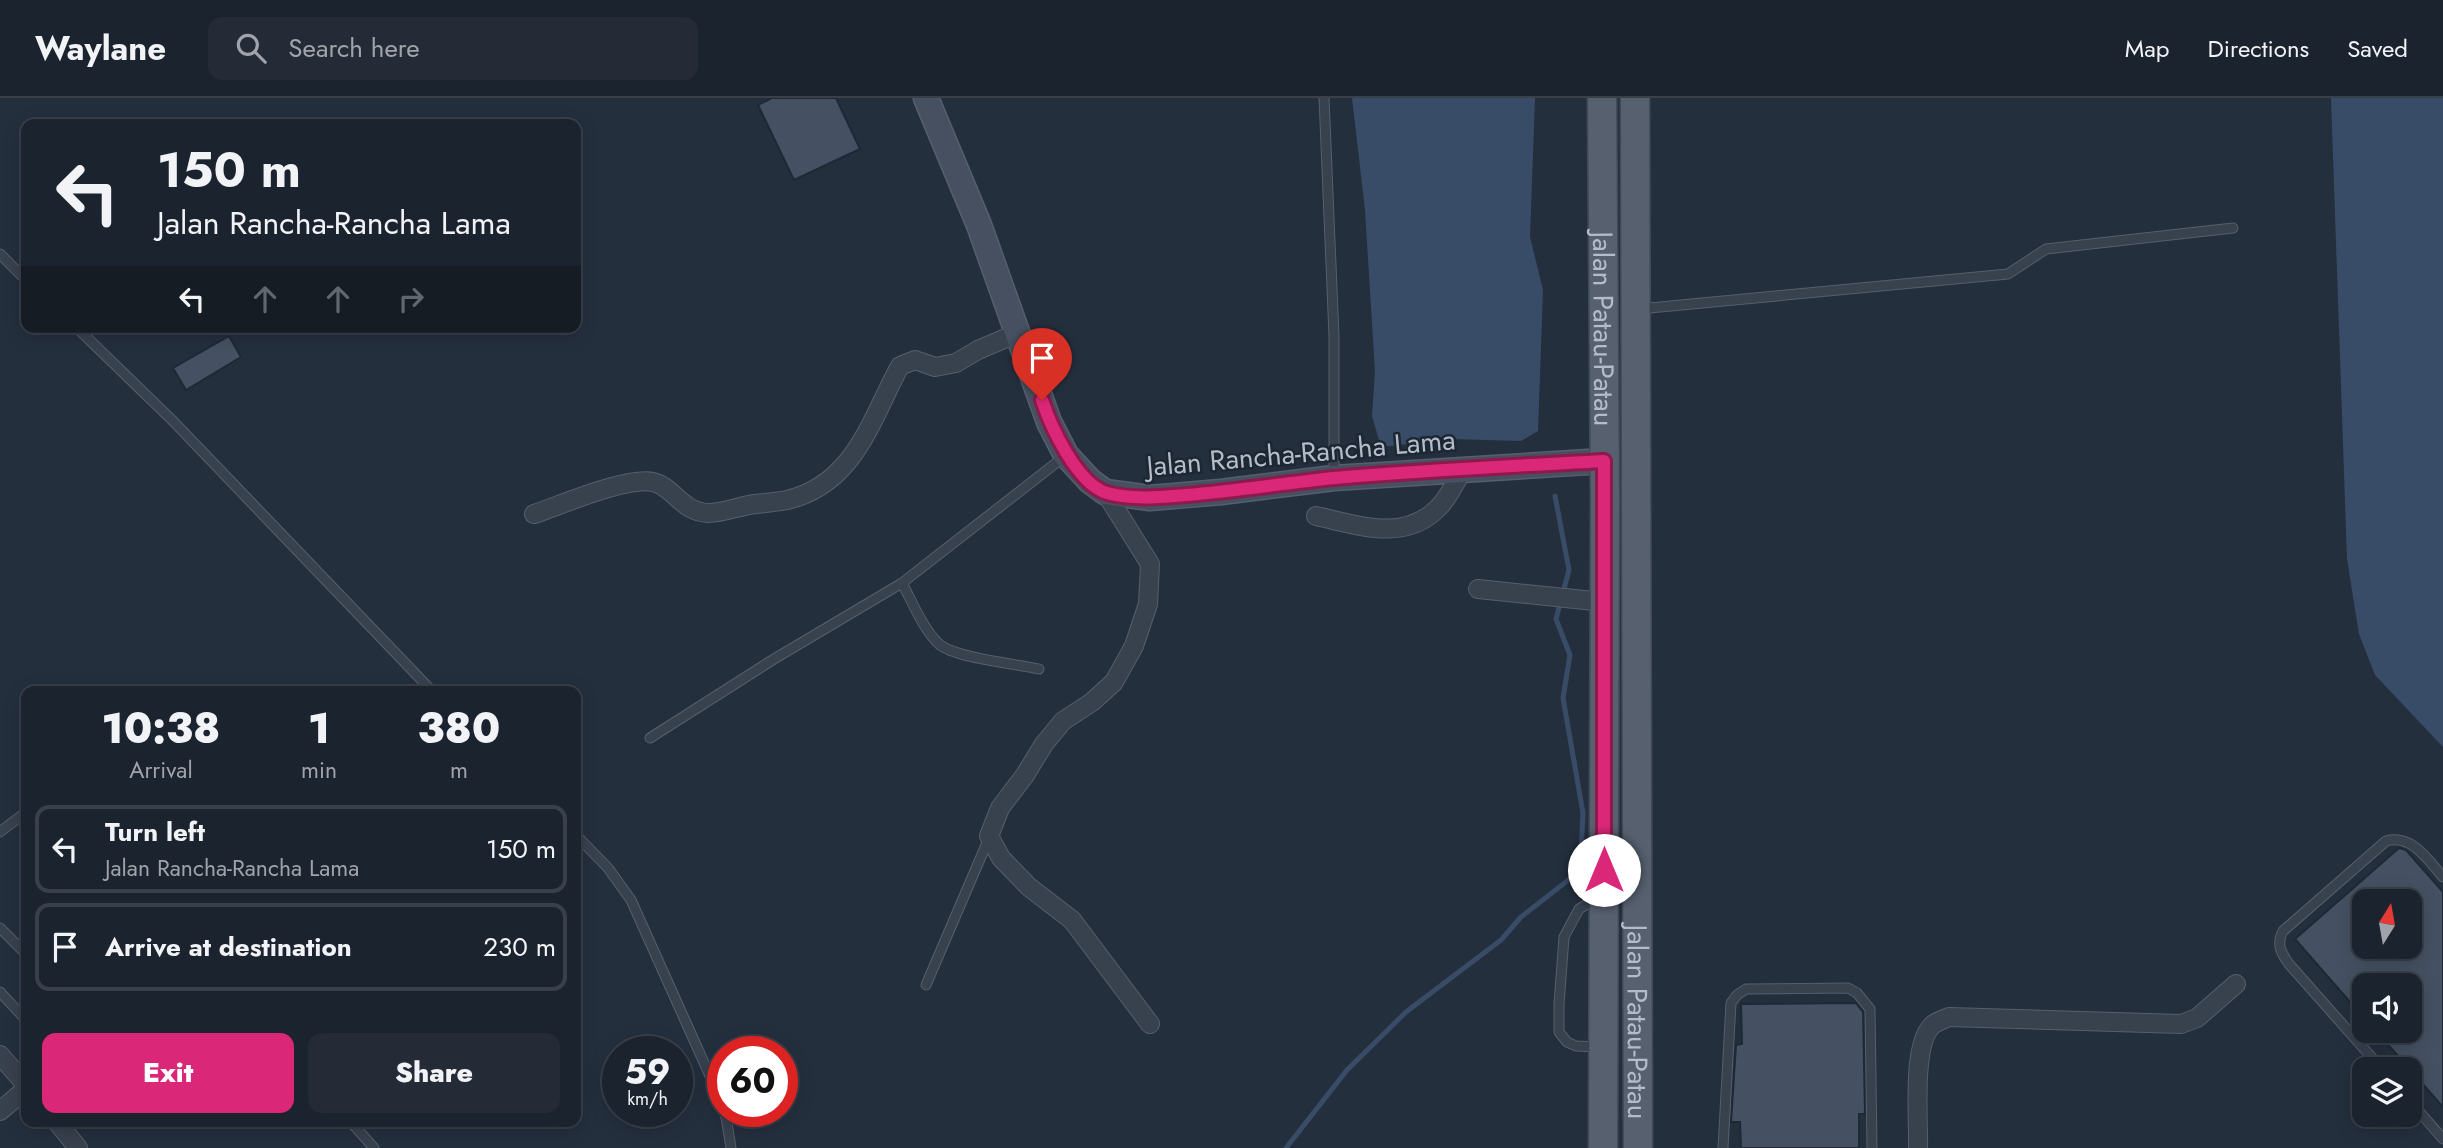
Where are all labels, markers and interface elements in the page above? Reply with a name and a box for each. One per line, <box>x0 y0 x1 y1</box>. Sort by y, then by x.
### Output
search box <box>208 17 698 80</box>
text: Waylane <box>35 25 166 72</box>
icon: search <box>232 29 270 67</box>
text: Search here <box>288 29 420 67</box>
text: Map <box>2125 31 2170 66</box>
text: Directions <box>2208 31 2309 66</box>
text: Saved <box>2347 31 2408 66</box>
text: 150 m <box>157 135 301 205</box>
icon: left <box>42 147 133 238</box>
text: Jalan Rancha-Rancha Lama <box>157 200 511 246</box>
street label: Jalan Patau-Patau <box>1582 227 1625 427</box>
icon: left <box>173 280 211 318</box>
icon: ahead <box>246 280 284 318</box>
icon: ahead <box>319 280 357 318</box>
icon: right <box>392 280 430 318</box>
pin <box>1012 328 1072 400</box>
icon: arrive <box>1023 339 1061 377</box>
street label: Jalan Rancha-Rancha Lama <box>1141 419 1457 487</box>
text: 10:38 <box>102 698 220 759</box>
text: 1 <box>308 698 330 759</box>
text: 380 <box>418 698 500 759</box>
text: Arrival <box>129 753 193 787</box>
text: min <box>301 753 337 787</box>
text: m <box>450 753 468 787</box>
text: Turn left <box>105 813 205 851</box>
icon: left <box>46 830 84 868</box>
text: 150 m <box>486 830 556 868</box>
position arrow <box>1567 833 1641 907</box>
text: Jalan Rancha-Rancha Lama <box>105 851 359 885</box>
north arrow <box>2352 889 2422 959</box>
map controls <box>2352 889 2422 1127</box>
street label: Jalan Patau-Patau <box>1617 920 1658 1120</box>
icon: arrive <box>46 928 84 966</box>
text: Arrive at destination <box>105 928 352 966</box>
text: 230 m <box>483 928 556 966</box>
button: sound <box>2352 973 2422 1043</box>
button: Exit <box>42 1033 294 1113</box>
button: Share <box>308 1033 560 1113</box>
speed limit sign: 60 <box>707 1036 798 1127</box>
text: 59 <box>625 1047 671 1097</box>
button: layers <box>2352 1057 2422 1127</box>
text: km/h <box>627 1086 668 1112</box>

